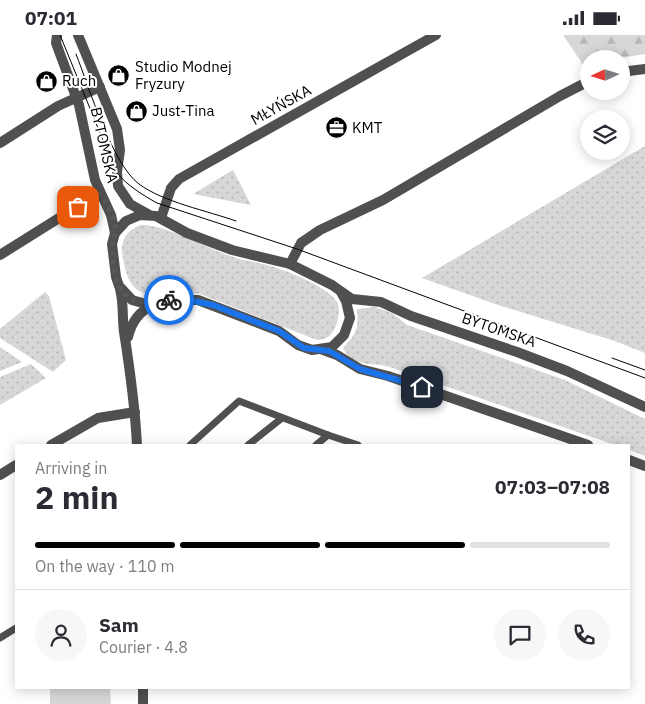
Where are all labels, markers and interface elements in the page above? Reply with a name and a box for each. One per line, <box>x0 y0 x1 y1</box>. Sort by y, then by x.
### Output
text: 07:01 <box>25 6 77 30</box>
north arrow <box>580 50 630 100</box>
map controls <box>580 50 630 160</box>
place label: Studio Modnej Fryzury <box>135 57 232 93</box>
shop icon: Studio Modnej Fryzury <box>107 64 131 88</box>
shop icon: Ruch <box>34 69 58 93</box>
place label: Ruch <box>62 71 96 90</box>
street label: MŁYŃSKA <box>247 80 315 129</box>
shop icon: Just-Tina <box>124 99 148 123</box>
place label: Just-Tina <box>152 101 214 120</box>
street label: BYTOMSKA <box>87 105 123 185</box>
button: layers <box>580 110 630 160</box>
office icon: KMT <box>324 116 348 140</box>
place label: KMT <box>352 118 383 137</box>
pin <box>57 186 99 228</box>
icon: bag <box>64 193 92 221</box>
courier <box>144 275 194 325</box>
icon: bike <box>155 286 183 314</box>
street label: BYTOMSKA <box>460 308 539 351</box>
pin <box>401 366 443 408</box>
icon: home <box>408 373 436 401</box>
text: Arriving in <box>35 458 107 478</box>
text: 07:03–07:08 <box>495 475 610 499</box>
text: 2 min <box>35 476 119 518</box>
text: On the way · 110 m <box>35 556 174 576</box>
button: person <box>35 609 87 661</box>
button: chat <box>494 609 546 661</box>
button: phone <box>558 609 610 661</box>
text: Sam <box>99 613 139 637</box>
text: Courier · 4.8 <box>99 637 188 657</box>

